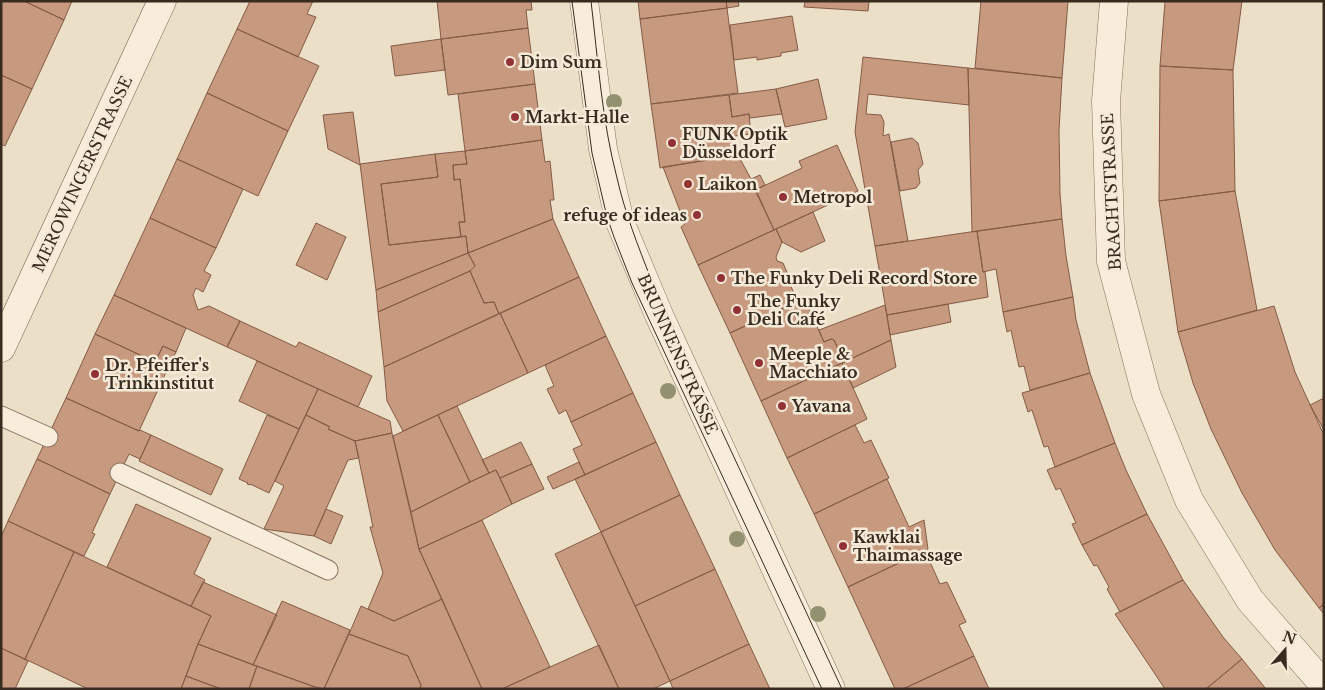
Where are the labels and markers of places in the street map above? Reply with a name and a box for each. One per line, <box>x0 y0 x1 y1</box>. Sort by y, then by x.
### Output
place label: Dim Sum <box>520 52 602 72</box>
marker: Dim Sum <box>504 56 516 68</box>
place label: Markt-Halle <box>525 107 629 127</box>
marker: Markt-Halle <box>509 111 521 123</box>
place label: FUNK Optik Düsseldorf <box>682 124 788 162</box>
marker: FUNK Optik Düsseldorf <box>666 137 678 149</box>
place label: Laikon <box>698 174 758 194</box>
marker: Laikon <box>682 178 694 190</box>
place label: Metropol <box>793 187 873 207</box>
marker: Metropol <box>777 191 789 203</box>
place label: refuge of ideas <box>563 205 687 225</box>
marker: refuge of ideas <box>691 209 703 221</box>
place label: The Funky Deli Record Store <box>731 268 977 288</box>
marker: The Funky Deli Record Store <box>715 272 727 284</box>
place label: The Funky Deli Café <box>747 291 841 329</box>
marker: The Funky Deli Café <box>731 304 743 316</box>
place label: Meeple & Macchiato <box>769 344 858 382</box>
place label: Dr. Pfeiffer's Trinkinstitut <box>105 355 215 393</box>
marker: Meeple & Macchiato <box>753 357 765 369</box>
marker: Dr. Pfeiffer's Trinkinstitut <box>89 368 101 380</box>
place label: Yavana <box>791 396 851 416</box>
marker: Yavana <box>776 400 788 412</box>
place label: Kawklai Thaimassage <box>853 527 963 565</box>
marker: Kawklai Thaimassage <box>837 540 849 552</box>

